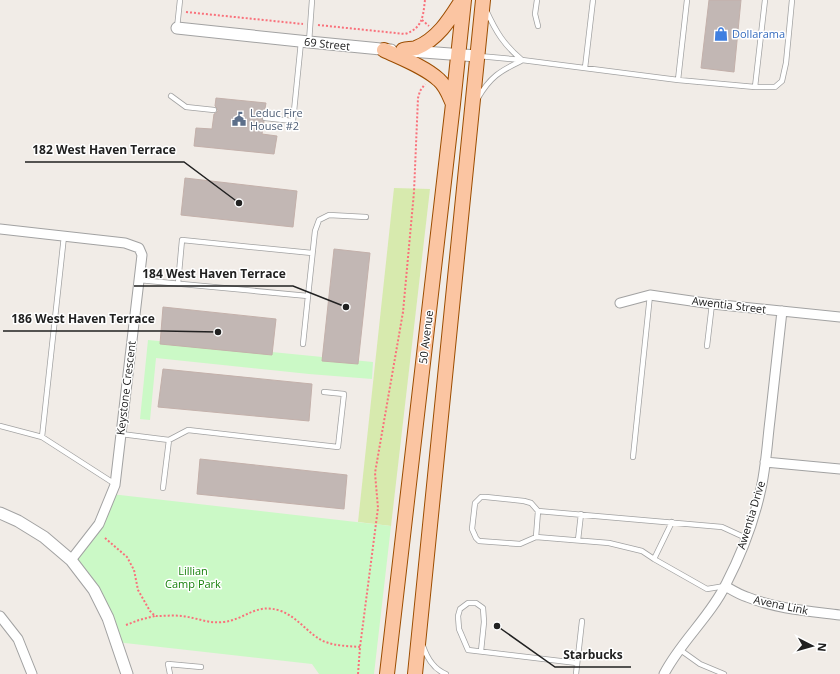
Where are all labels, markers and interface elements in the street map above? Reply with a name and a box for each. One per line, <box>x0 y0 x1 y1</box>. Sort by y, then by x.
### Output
shop icon: Dollarama <box>713 26 729 42</box>
place label: Dollarama <box>732 26 785 41</box>
street label: 69 Street <box>303 34 351 53</box>
place label: Leduc Fire House #2 <box>250 105 303 133</box>
public building icon: Leduc Fire House #2 <box>231 111 247 127</box>
callout: 182 West Haven Terrace <box>25 138 184 162</box>
text: 182 West Haven Terrace <box>32 141 176 158</box>
callout: 184 West Haven Terrace <box>134 262 293 286</box>
text: 184 West Haven Terrace <box>142 265 286 282</box>
street label: Awentia Street <box>691 293 767 317</box>
callout: 186 West Haven Terrace <box>3 307 163 331</box>
street label: 50 Avenue <box>415 309 436 365</box>
text: 186 West Haven Terrace <box>11 310 155 327</box>
street label: Keystone Crescent <box>112 340 139 436</box>
street label: Awentia Drive <box>733 479 768 551</box>
park label: Lillian Camp Park <box>165 563 221 591</box>
street label: Avena Link <box>752 591 810 618</box>
north arrow <box>792 626 832 666</box>
text: N <box>815 642 830 652</box>
callout: Starbucks <box>555 643 631 667</box>
text: Starbucks <box>563 646 623 663</box>

